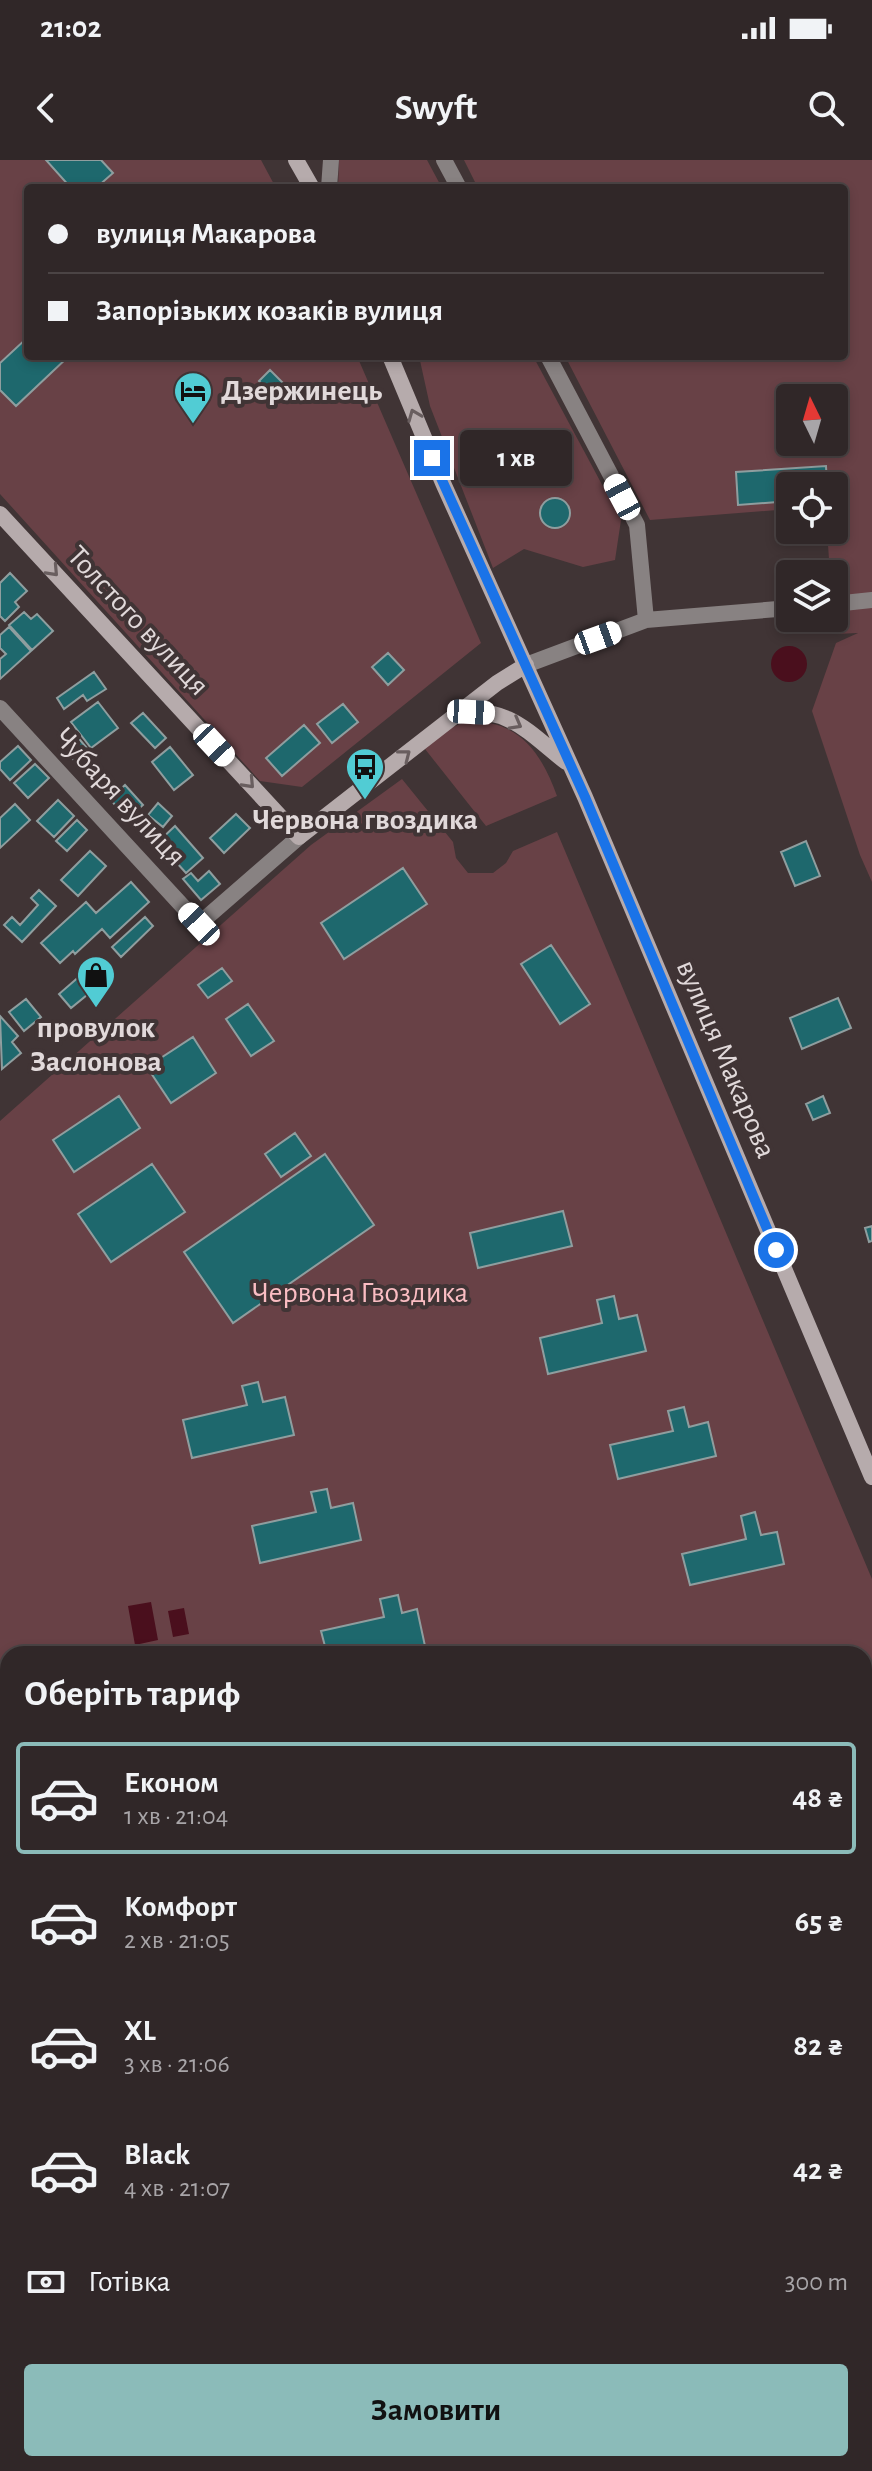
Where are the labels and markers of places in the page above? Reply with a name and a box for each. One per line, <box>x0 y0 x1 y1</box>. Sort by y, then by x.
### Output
hotel icon: Дзержинець <box>172 370 214 425</box>
place label: Дзержинець <box>221 376 382 406</box>
bus stop icon: Червона гвоздика <box>344 746 386 801</box>
place label: Червона гвоздика <box>252 805 478 835</box>
shop icon: провулок Заслонова <box>75 954 117 1009</box>
place label: провулок Заслонова <box>30 1013 162 1077</box>

